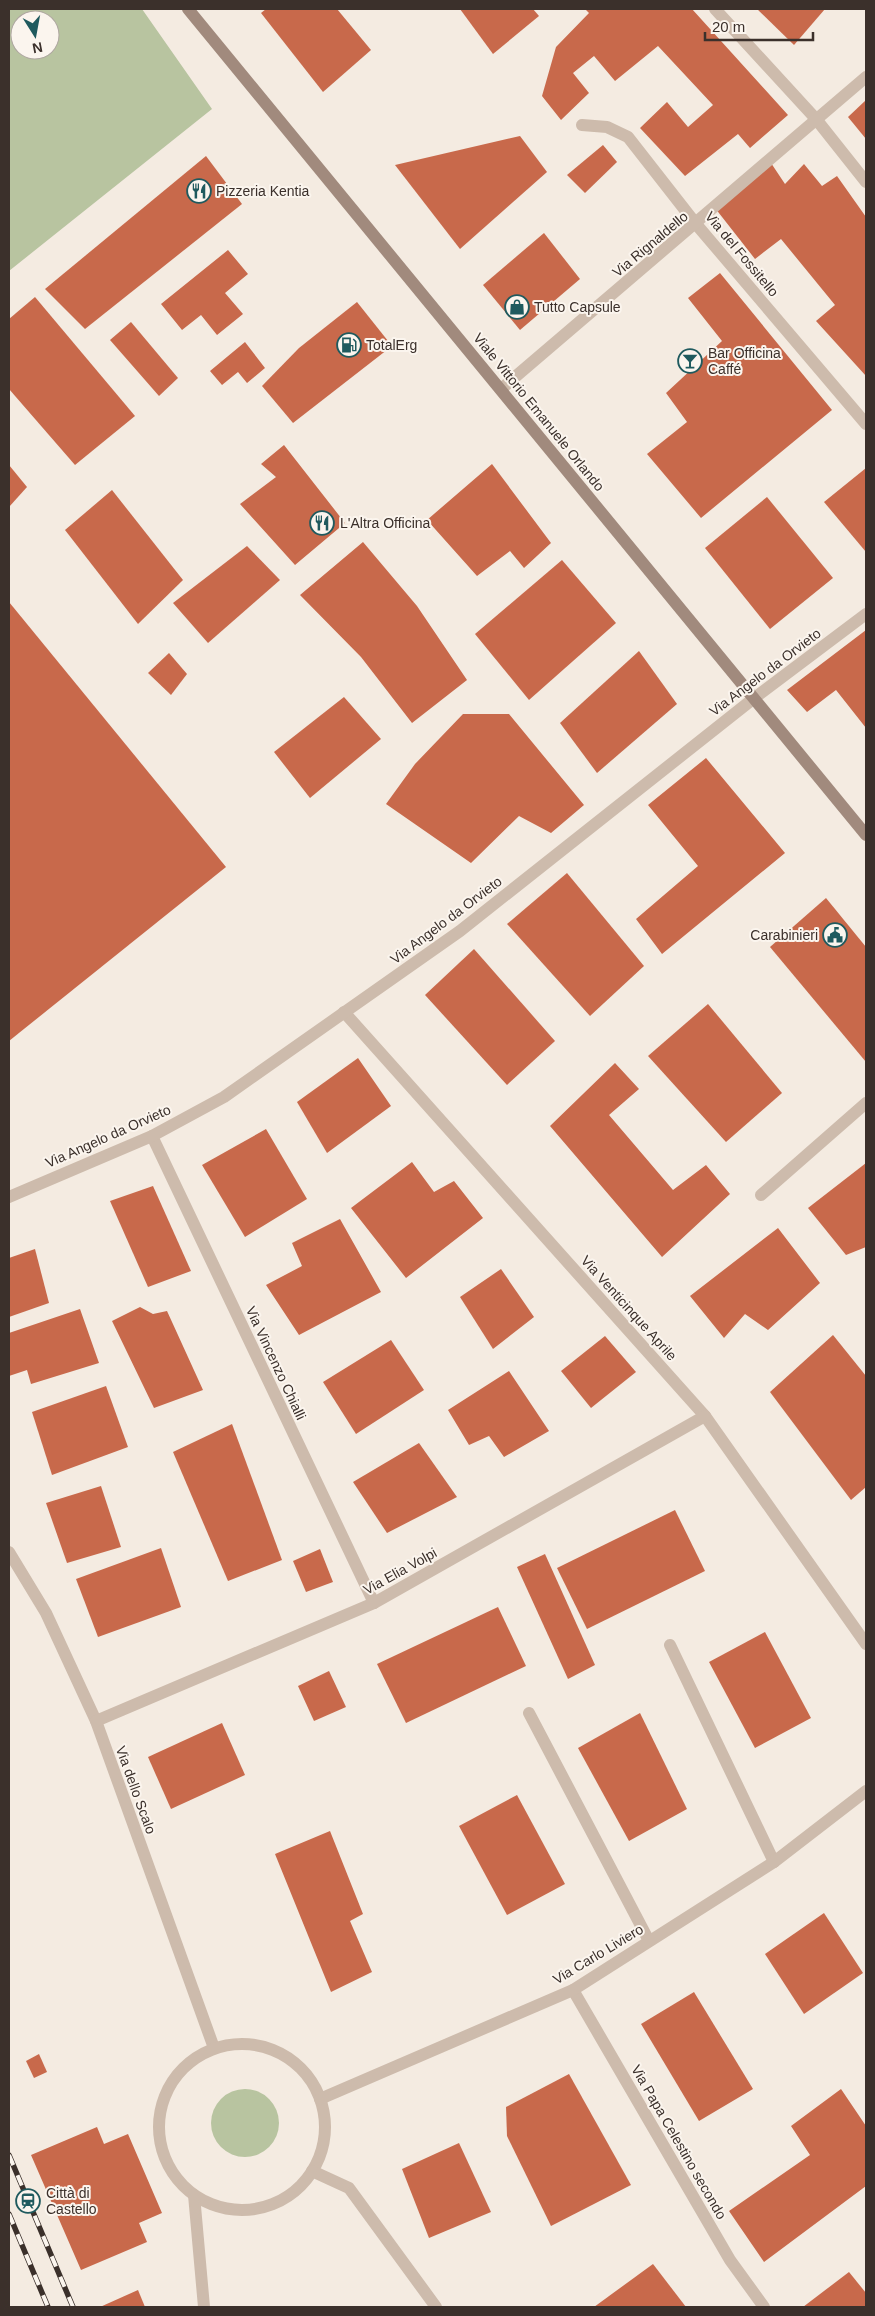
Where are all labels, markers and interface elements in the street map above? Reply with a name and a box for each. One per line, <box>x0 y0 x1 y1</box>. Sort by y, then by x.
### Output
north arrow <box>10 10 60 60</box>
scale bar <box>705 10 812 42</box>
text: 20 m <box>712 18 745 35</box>
text: N <box>31 39 44 57</box>
restaurant icon: Pizzeria Kentia <box>186 178 212 204</box>
place label: Pizzeria Kentia <box>216 183 310 199</box>
street label: Via Rignaldello <box>609 208 691 280</box>
street label: Via del Fossitello <box>702 208 782 300</box>
shop icon: Tutto Capsule <box>504 294 530 320</box>
place label: Tutto Capsule <box>534 299 621 315</box>
street label: Viale Vittorio Emanuele Orlando <box>470 330 608 494</box>
fuel station icon: TotalErg <box>336 332 362 358</box>
place label: TotalErg <box>366 337 417 353</box>
place label: Bar Officina Caffé <box>708 345 781 377</box>
bar icon: Bar Officina Caffé <box>677 348 703 374</box>
restaurant icon: L'Altra Officina <box>309 510 335 536</box>
place label: L'Altra Officina <box>340 515 431 531</box>
street label: Via Angelo da Orvieto <box>706 625 824 719</box>
street label: Via Angelo da Orvieto <box>387 873 505 967</box>
public building icon: Carabinieri <box>822 922 848 948</box>
place label: Carabinieri <box>750 927 818 943</box>
street label: Via Angelo da Orvieto <box>43 1101 173 1171</box>
street label: Via Venticinque Aprile <box>578 1252 680 1364</box>
street label: Via Vincenzo Chialli <box>243 1304 309 1422</box>
street label: Via Elia Volpi <box>360 1544 440 1598</box>
street label: Via dello Scalo <box>113 1744 159 1836</box>
street label: Via Carlo Liviero <box>550 1921 646 1987</box>
street label: Via Papa Celestino secondo <box>628 2062 730 2222</box>
place label: Città di Castello <box>46 2185 97 2217</box>
station icon: Città di Castello <box>15 2188 41 2214</box>

